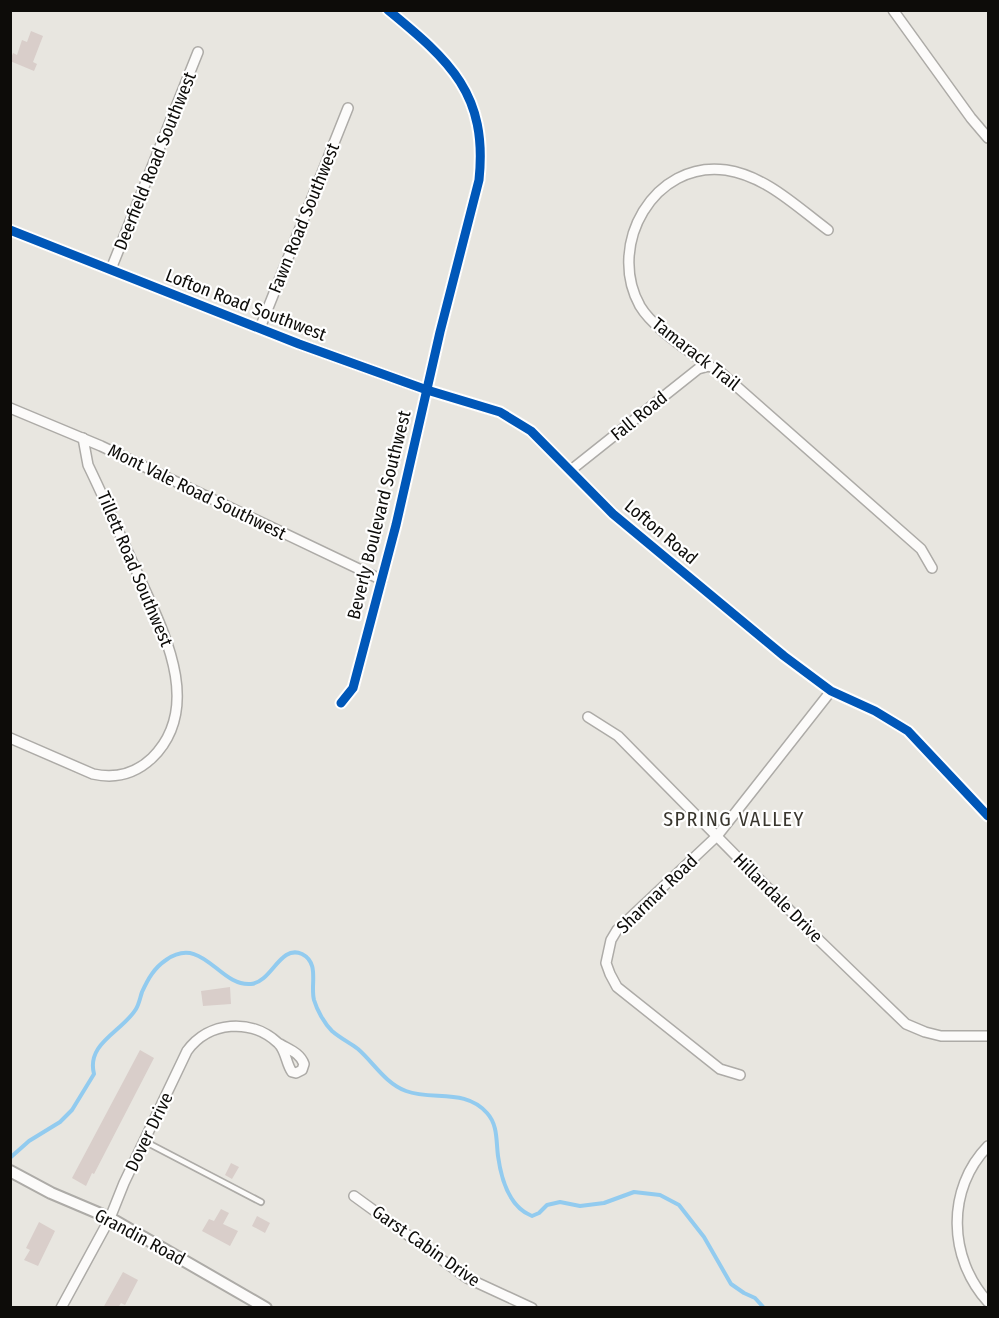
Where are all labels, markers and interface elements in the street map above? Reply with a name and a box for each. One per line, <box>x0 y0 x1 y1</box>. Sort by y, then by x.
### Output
street label: Deerfield Road Southwest <box>109 69 201 253</box>
street label: Fawn Road Southwest <box>264 140 344 296</box>
street label: Lofton Road Southwest <box>163 264 330 346</box>
street label: Tamarack Trail <box>648 313 744 395</box>
street label: Fall Road <box>606 387 672 445</box>
street label: Beverly Boulevard Southwest <box>342 408 416 622</box>
street label: Mont Vale Road Southwest <box>104 439 290 545</box>
street label: Tillett Road Southwest <box>92 488 178 650</box>
street label: Lofton Road <box>620 495 702 569</box>
district label: SPRING VALLEY <box>663 807 805 831</box>
street label: Hillandale Drive <box>729 849 827 947</box>
street label: Sharmar Road <box>612 850 702 938</box>
street label: Dover Drive <box>120 1089 178 1175</box>
street label: Garst Cabin Drive <box>368 1201 484 1291</box>
street label: Grandin Road <box>91 1204 189 1270</box>

